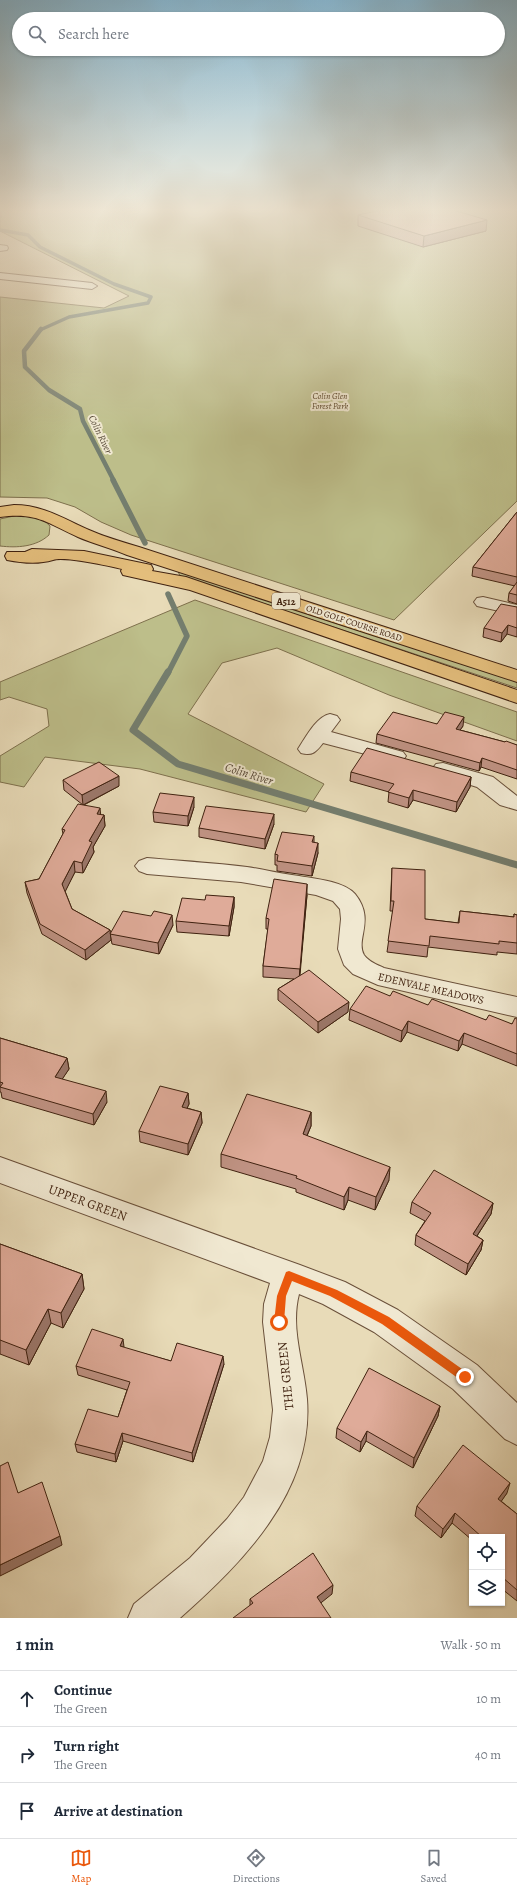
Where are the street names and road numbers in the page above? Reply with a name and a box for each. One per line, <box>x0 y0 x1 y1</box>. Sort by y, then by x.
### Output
road number: A512 <box>272 593 300 609</box>
street label: OLD GOLF COURSE ROAD <box>305 602 403 644</box>
street label: EDENVALE MEADOWS <box>376 969 486 1008</box>
street label: UPPER GREEN <box>46 1180 130 1225</box>
street label: THE GREEN <box>273 1341 298 1411</box>

